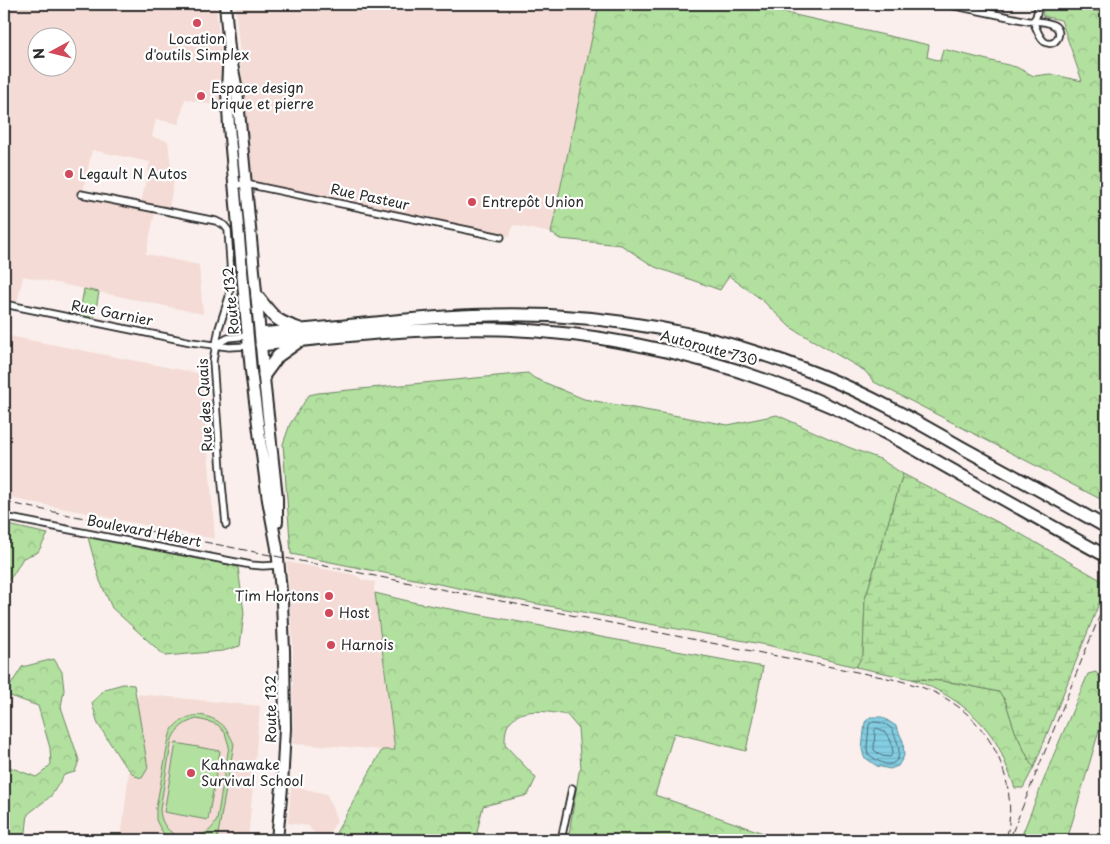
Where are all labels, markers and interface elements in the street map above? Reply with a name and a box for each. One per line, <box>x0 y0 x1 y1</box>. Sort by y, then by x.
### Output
marker: Location d'outils Simplex <box>191 17 203 29</box>
north arrow <box>28 28 78 78</box>
place label: Location d'outils Simplex <box>145 28 249 65</box>
text: N <box>28 47 50 60</box>
place label: Espace design brique et pierre <box>211 77 314 114</box>
marker: Espace design brique et pierre <box>195 90 207 102</box>
place label: Legault N Autos <box>79 163 187 184</box>
marker: Legault N Autos <box>63 168 75 180</box>
street label: Rue Pasteur <box>329 178 412 215</box>
place label: Entrepôt Union <box>482 191 584 212</box>
marker: Entrepôt Union <box>466 196 478 208</box>
street label: Route 132 <box>217 266 244 336</box>
street label: Rue Garnier <box>70 294 155 331</box>
street label: Autoroute 730 <box>658 324 760 371</box>
street label: Rue des Quais <box>192 358 217 452</box>
street label: Boulevard Hébert <box>85 509 203 552</box>
place label: Tim Hortons <box>235 585 319 606</box>
marker: Tim Hortons <box>323 590 335 602</box>
place label: Host <box>339 602 370 623</box>
marker: Host <box>323 607 335 619</box>
place label: Harnois <box>341 634 394 655</box>
marker: Harnois <box>325 639 337 651</box>
street label: Route 132 <box>260 675 281 743</box>
place label: Kahnawake Survival School <box>201 754 304 791</box>
marker: Kahnawake Survival School <box>185 767 197 779</box>

